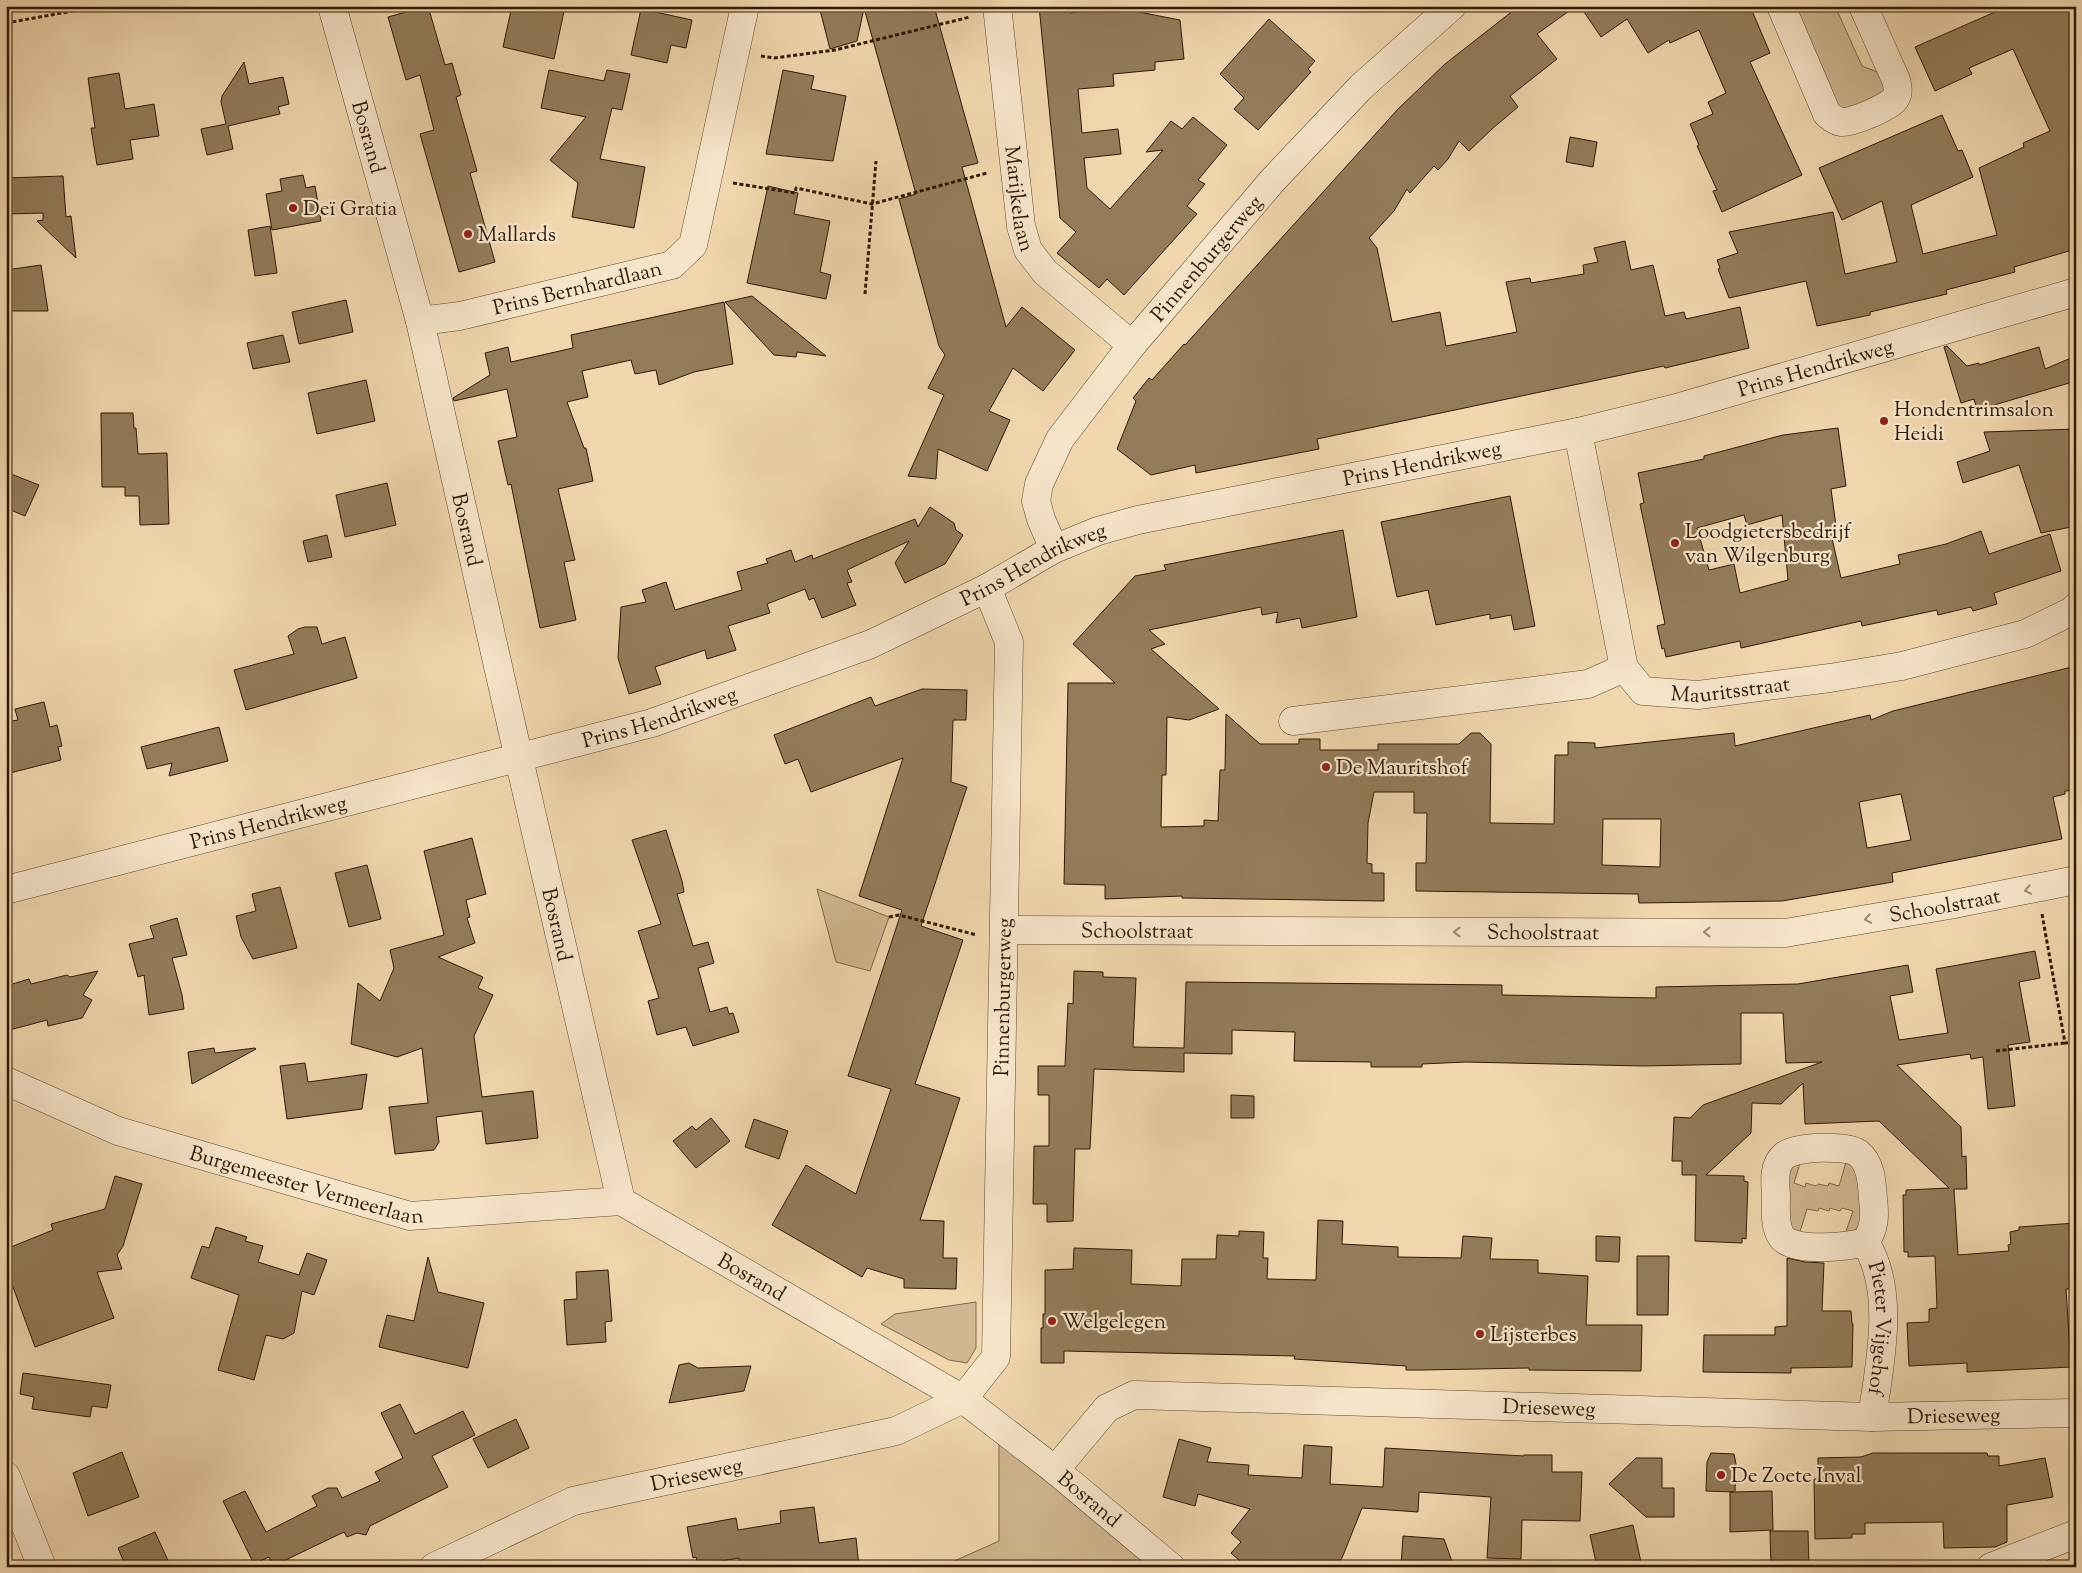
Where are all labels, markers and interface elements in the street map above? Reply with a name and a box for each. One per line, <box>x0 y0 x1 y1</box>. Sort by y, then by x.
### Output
street label: Bosrand <box>342 98 391 178</box>
street label: Marijkelaan <box>995 144 1041 256</box>
street label: Pinnenburgerweg <box>1145 189 1271 329</box>
place label: Deï Gratia <box>303 195 398 225</box>
marker: Deï Gratia <box>287 202 299 214</box>
place label: Mallards <box>478 221 556 251</box>
marker: Mallards <box>462 228 474 240</box>
street label: Prins Bernhardlaan <box>490 255 665 325</box>
street label: Prins Hendrikweg <box>1734 333 1897 406</box>
place label: Hondentrimsalon Heidi <box>1894 396 2054 450</box>
marker: Hondentrimsalon Heidi <box>1878 415 1890 427</box>
street label: Prins Hendrikweg <box>1341 435 1504 496</box>
street label: Bosrand <box>442 490 488 570</box>
street label: Prins Hendrikweg <box>956 516 1110 616</box>
place label: Loodgietersbedrijf van Wilgenburg <box>1685 518 1853 572</box>
marker: Loodgietersbedrijf van Wilgenburg <box>1669 537 1681 549</box>
street label: Mauritsstraat <box>1670 670 1792 712</box>
street label: Prins Hendrikweg <box>579 680 742 757</box>
place label: De Mauritshof <box>1336 754 1469 784</box>
marker: De Mauritshof <box>1320 761 1332 773</box>
street label: Prins Hendrikweg <box>187 789 351 859</box>
street label: Schoolstraat <box>1887 882 2003 932</box>
one-way arrow <box>2023 884 2032 894</box>
street label: Bosrand <box>532 885 578 965</box>
one-way arrow <box>1864 913 1872 923</box>
street label: Schoolstraat <box>1081 917 1193 948</box>
street label: Pinnenburgerweg <box>988 918 1021 1077</box>
street label: Schoolstraat <box>1487 919 1599 949</box>
one-way arrow <box>1452 927 1460 937</box>
one-way arrow <box>1702 927 1710 937</box>
street label: Burgemeester Vermeerlaan <box>185 1140 425 1233</box>
street label: Bosrand <box>711 1247 791 1310</box>
street label: Pieter Vijgehof <box>1858 1258 1896 1399</box>
place label: Welgelegen <box>1062 1308 1166 1338</box>
marker: Welgelegen <box>1046 1315 1058 1327</box>
place label: Lijsterbes <box>1490 1321 1577 1351</box>
marker: Lijsterbes <box>1474 1328 1486 1340</box>
street label: Drieseweg <box>1502 1393 1596 1426</box>
street label: Drieseweg <box>1907 1401 2001 1433</box>
street label: Drieseweg <box>648 1452 745 1501</box>
place label: De Zoete Inval <box>1731 1462 1862 1492</box>
street label: Bosrand <box>1050 1465 1126 1536</box>
marker: De Zoete Inval <box>1715 1469 1727 1481</box>

